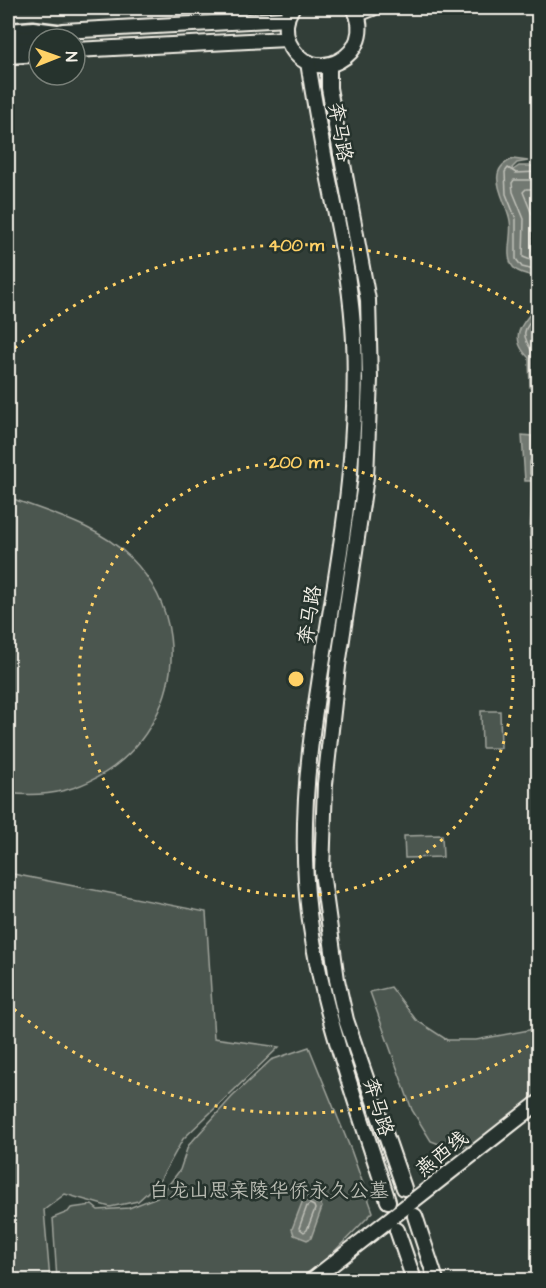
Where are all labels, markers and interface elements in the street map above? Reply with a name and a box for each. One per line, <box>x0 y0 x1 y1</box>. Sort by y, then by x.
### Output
north arrow <box>27 27 87 87</box>
text: N <box>60 52 82 62</box>
street label: 奔马路 <box>321 100 359 165</box>
text: 400 m <box>268 233 325 258</box>
text: 200 m <box>268 450 324 475</box>
street label: 奔马路 <box>291 582 329 647</box>
centre of rings <box>286 669 306 689</box>
street label: 奔马路 <box>356 1074 400 1141</box>
street label: 燕西线 <box>410 1124 474 1184</box>
park label: 白龙山思亲陵华侨永久公墓 <box>149 1177 389 1205</box>

